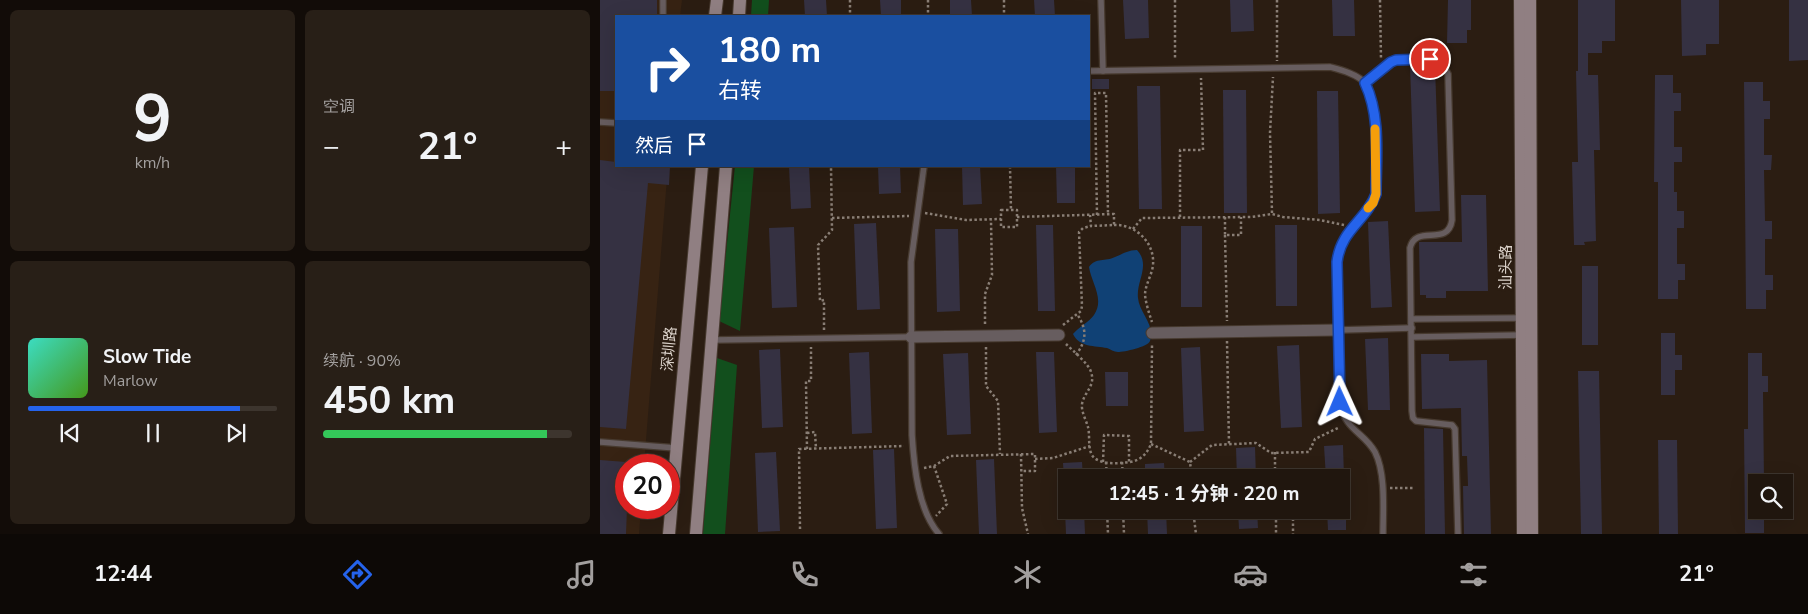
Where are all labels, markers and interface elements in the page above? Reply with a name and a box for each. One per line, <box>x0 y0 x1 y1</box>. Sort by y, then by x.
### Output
text: 180 m <box>718 27 821 74</box>
icon: right <box>635 35 700 100</box>
pin <box>1409 38 1451 80</box>
icon: arrive <box>1416 45 1444 73</box>
text: 9 <box>133 75 172 164</box>
text: 右转 <box>718 76 762 106</box>
text: 空调 <box>323 96 355 118</box>
text: 21° <box>417 121 478 172</box>
text: − <box>323 128 340 166</box>
text: + <box>555 128 572 166</box>
icon: arrive <box>683 130 711 158</box>
text: 然后 <box>635 133 673 159</box>
text: km/h <box>135 152 170 174</box>
street label: 汕头路 <box>1496 244 1516 290</box>
street label: 深圳路 <box>657 326 681 372</box>
text: Slow Tide <box>103 344 191 370</box>
text: 续航 · 90% <box>323 350 401 372</box>
text: Marlow <box>103 370 158 392</box>
text: 450 km <box>323 375 455 426</box>
position arrow <box>1313 375 1365 427</box>
icon: previous <box>56 419 84 447</box>
icon: pause <box>139 419 167 447</box>
icon: next <box>222 419 250 447</box>
speed limit sign: 20 <box>615 454 680 519</box>
map controls <box>1748 474 1793 519</box>
button: search <box>1748 474 1793 519</box>
text: 12:45 · 1 分钟 · 220 m <box>1109 481 1299 507</box>
icon: directions <box>340 557 375 592</box>
icon: music <box>564 557 599 592</box>
icon: phone <box>787 557 822 592</box>
icon: climate <box>1010 557 1045 592</box>
icon: car <box>1233 557 1268 592</box>
icon: filters <box>1456 557 1491 592</box>
text: 12:44 <box>94 559 152 589</box>
text: 21° <box>1679 559 1714 589</box>

